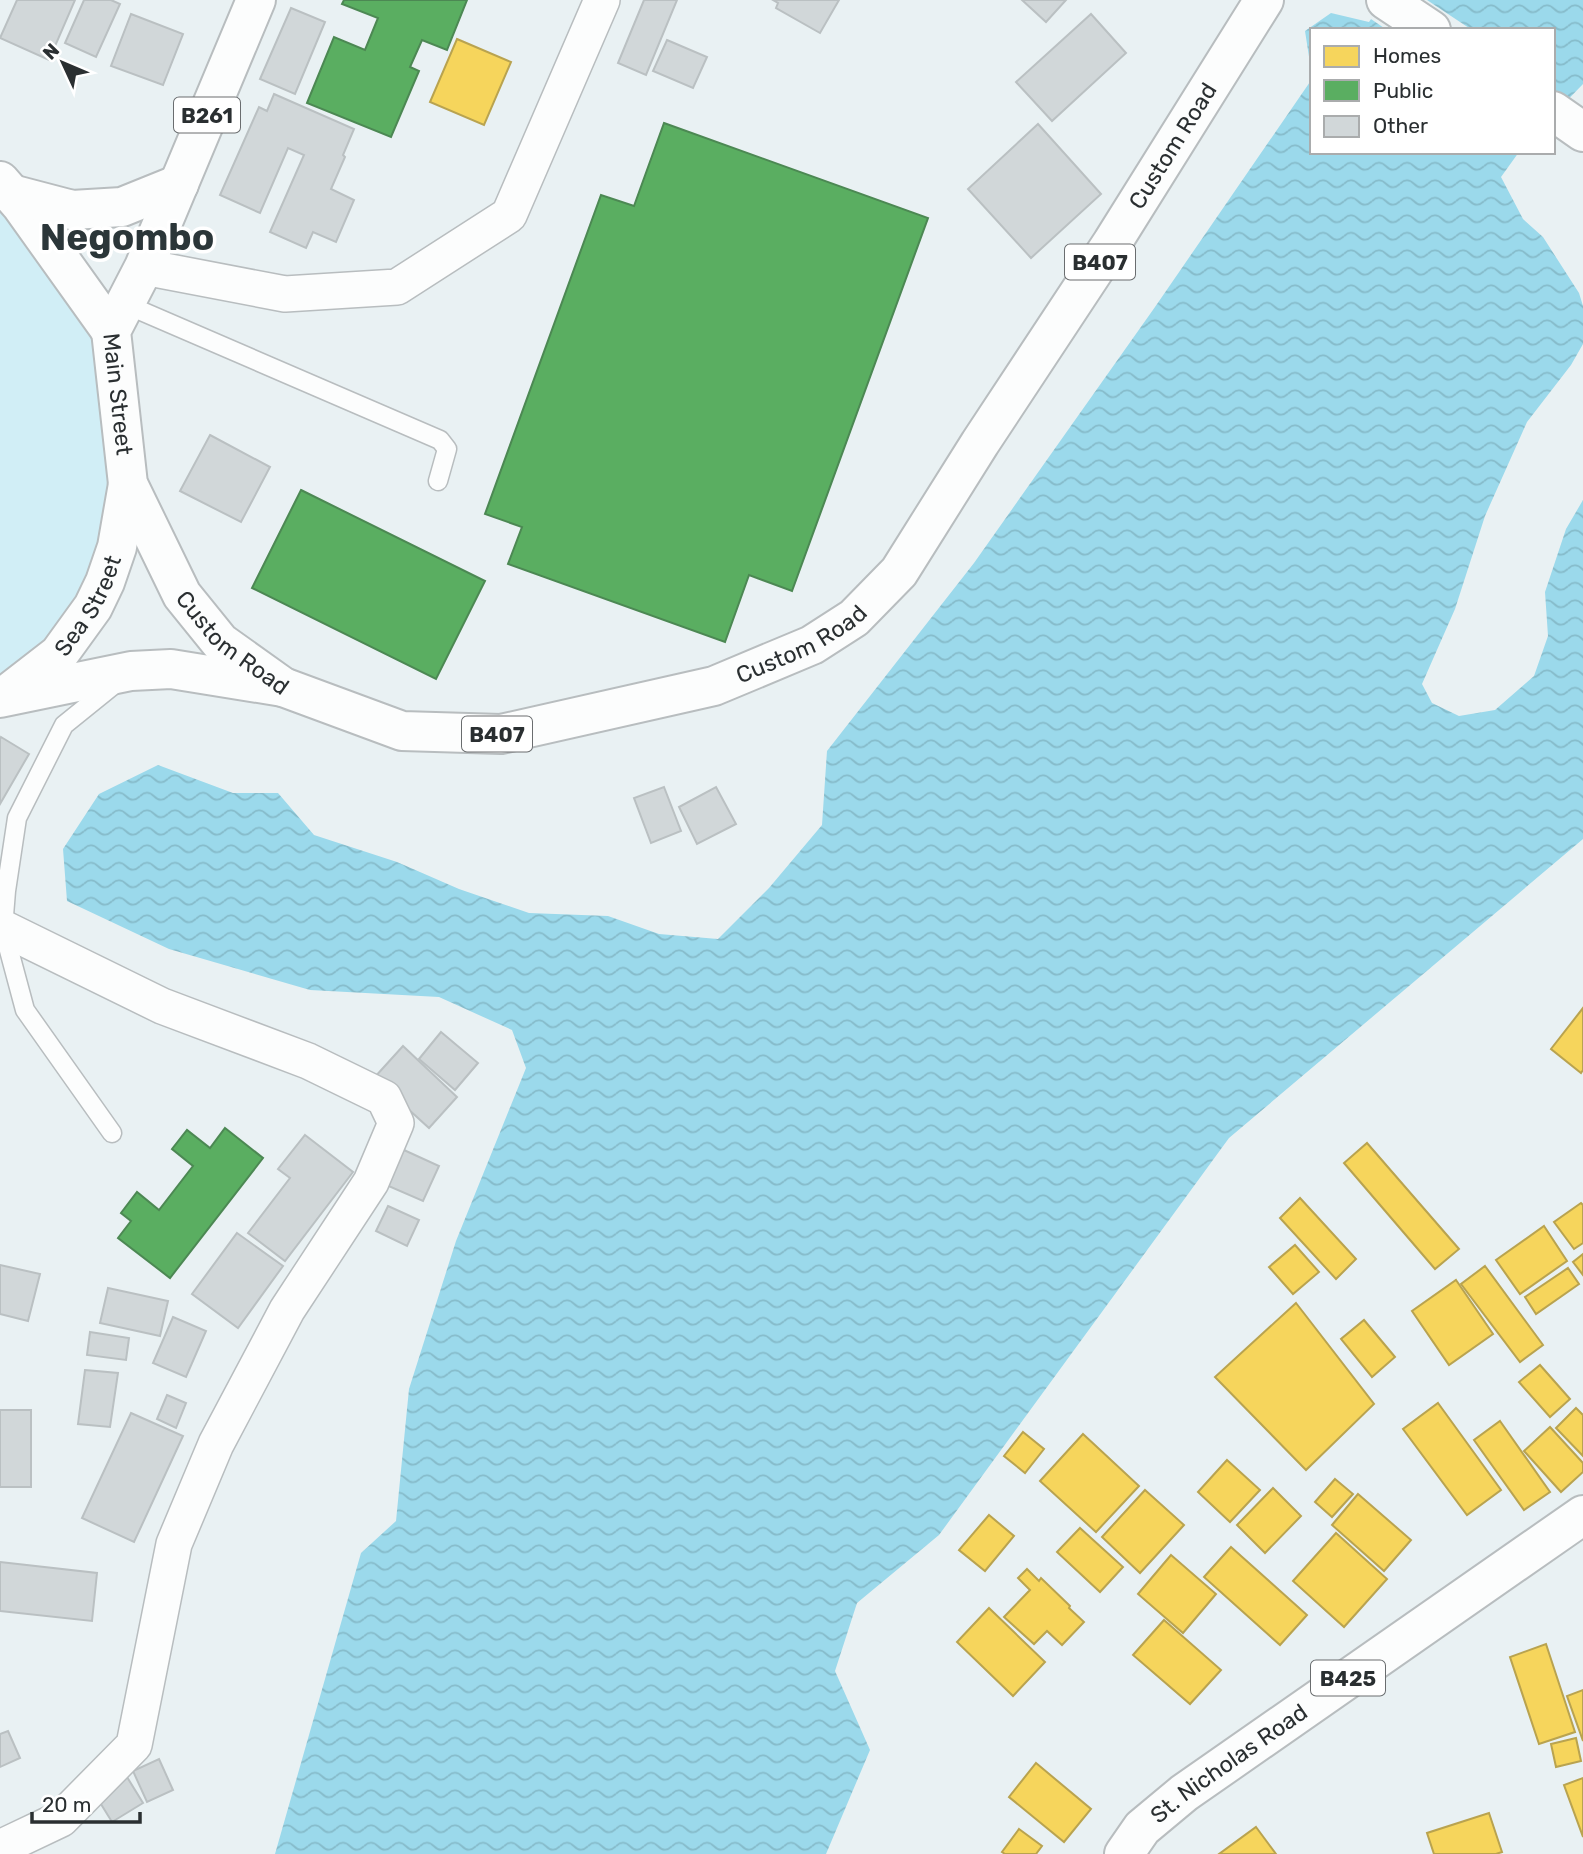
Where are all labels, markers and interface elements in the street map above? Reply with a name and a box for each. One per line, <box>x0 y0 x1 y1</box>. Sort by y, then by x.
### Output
north arrow <box>28 28 98 98</box>
legend <box>1310 28 1555 154</box>
text: N <box>38 39 64 64</box>
text: Homes <box>1373 43 1441 68</box>
street label: Custom Road <box>1123 78 1223 214</box>
text: Public <box>1373 78 1433 103</box>
road number: B261 <box>174 97 240 132</box>
text: Other <box>1373 113 1428 138</box>
district label: Negombo <box>40 215 214 259</box>
road number: B407 <box>1065 244 1135 280</box>
street label: Main Street <box>97 332 139 457</box>
street label: Sea Street <box>48 552 127 661</box>
street label: Custom Road <box>170 585 294 701</box>
street label: Custom Road <box>732 599 873 689</box>
road number: B407 <box>462 716 532 752</box>
road number: B425 <box>1311 1660 1385 1696</box>
street label: St. Nicholas Road <box>1145 1698 1313 1829</box>
scale bar <box>32 1780 140 1824</box>
text: 20 m <box>42 1792 91 1817</box>

